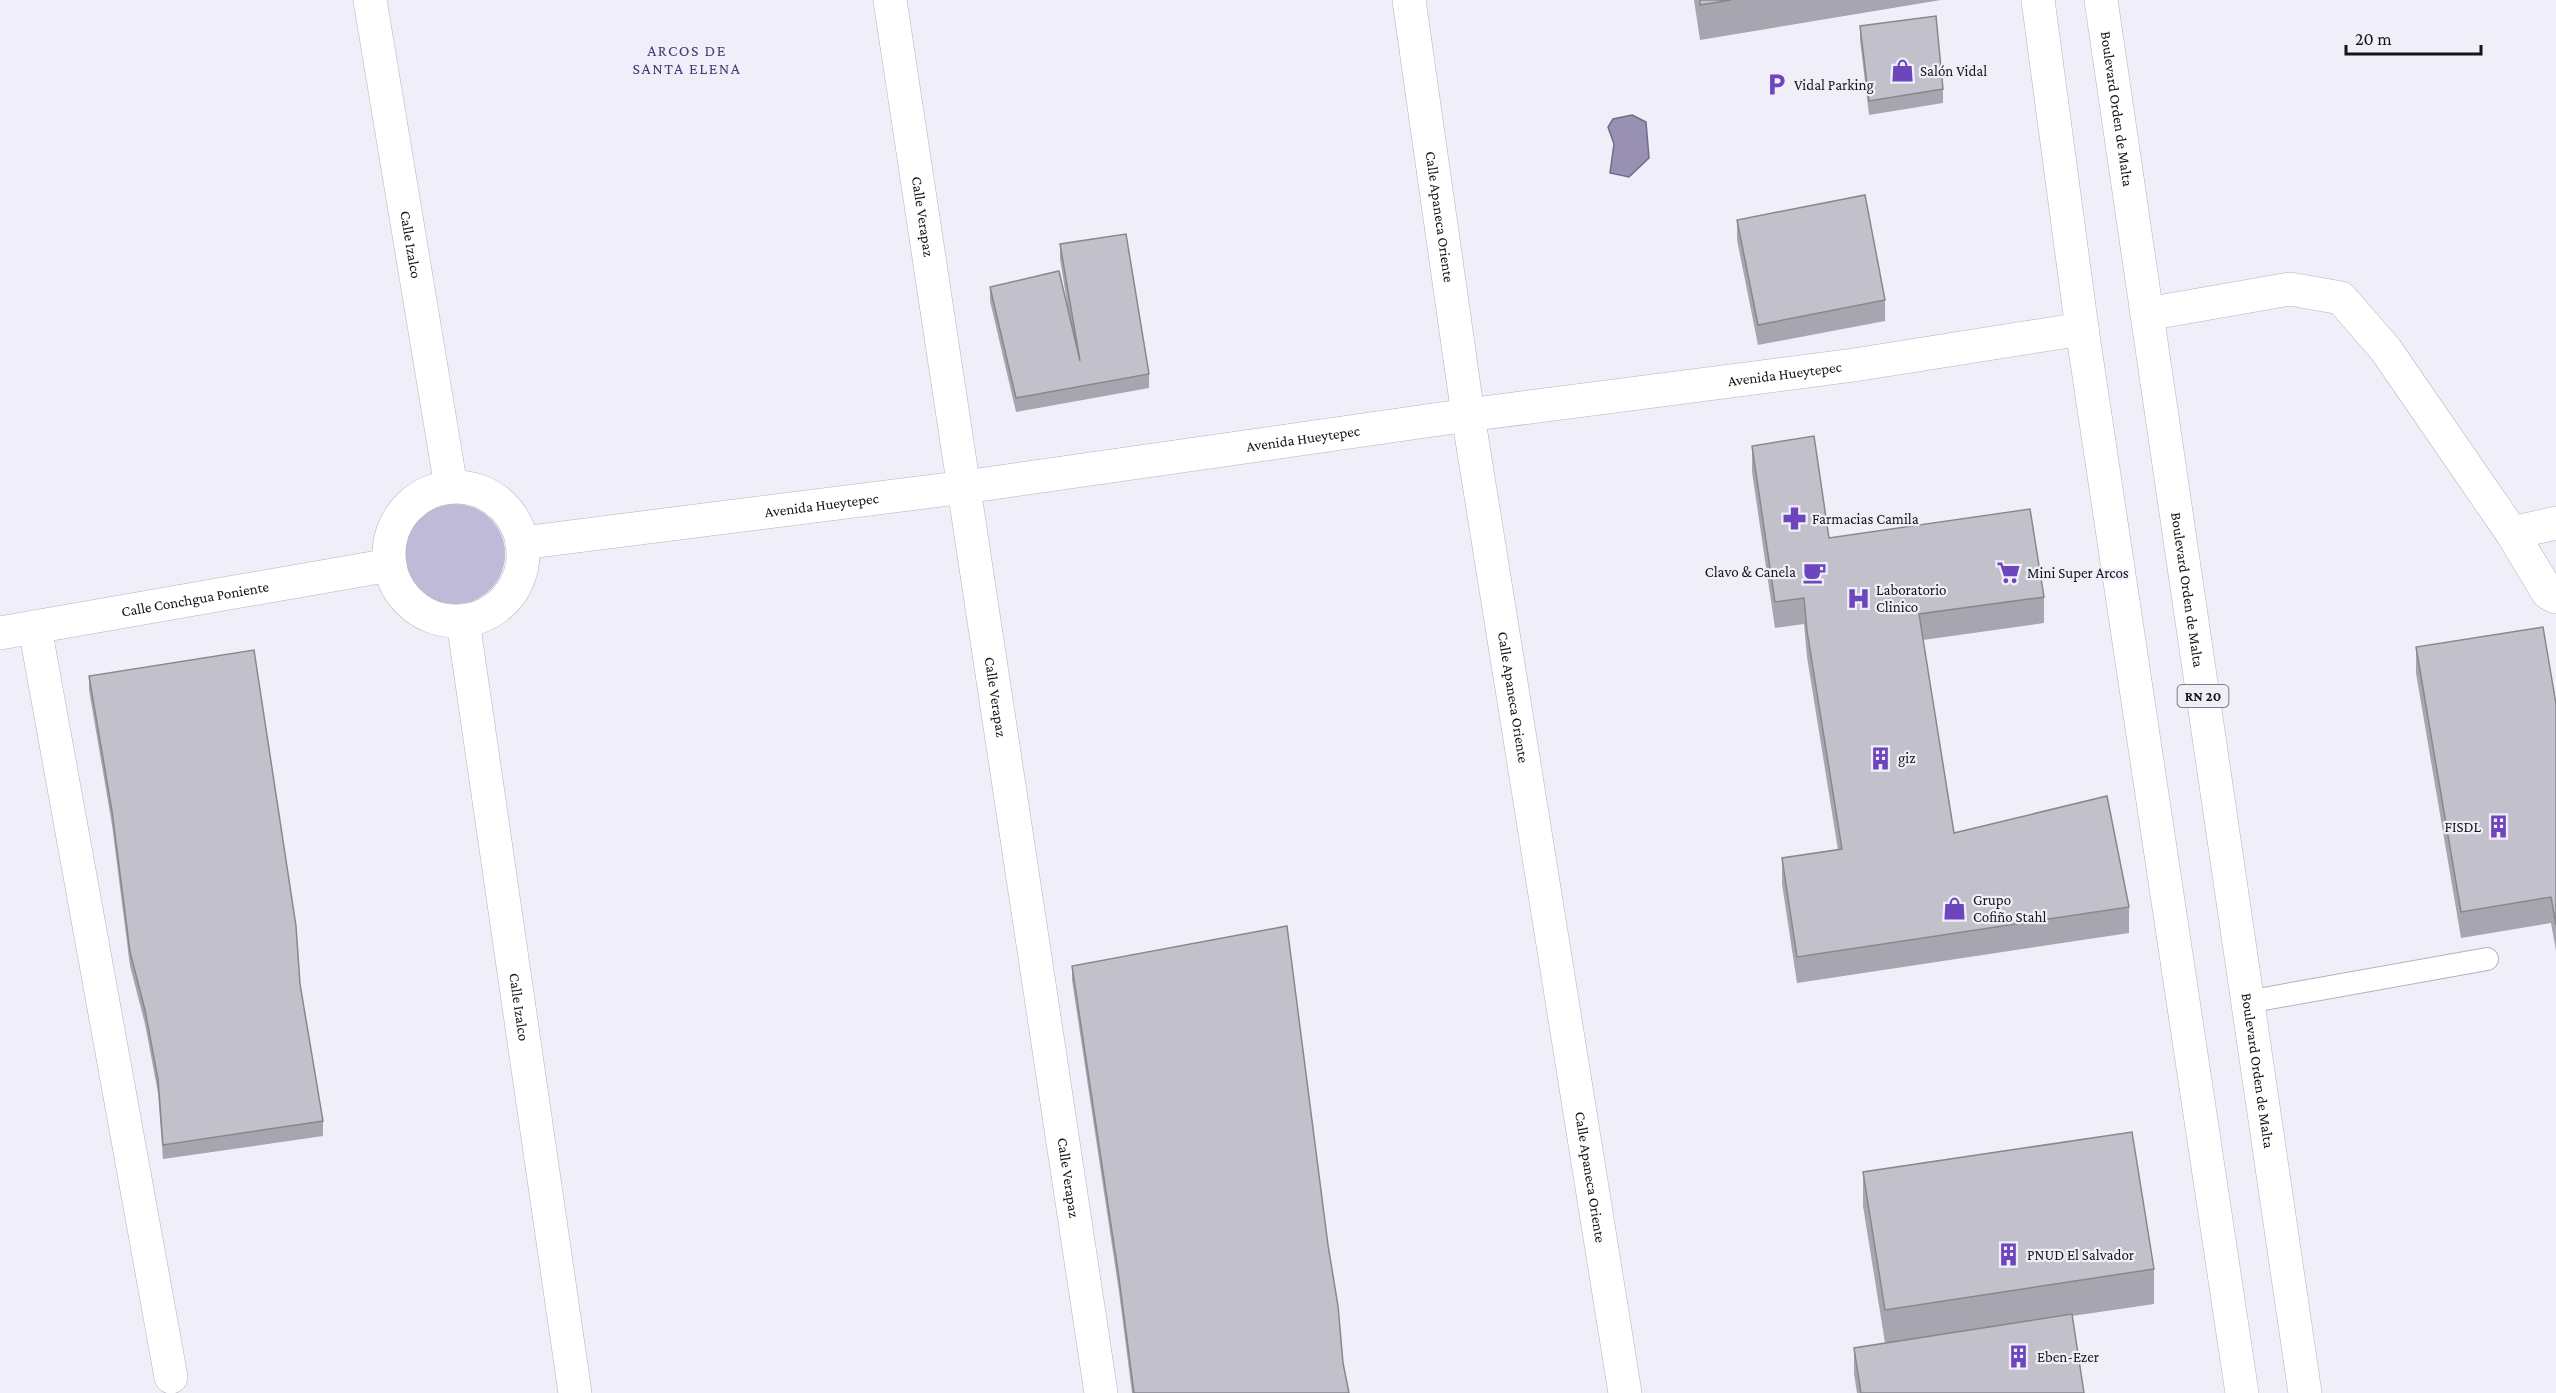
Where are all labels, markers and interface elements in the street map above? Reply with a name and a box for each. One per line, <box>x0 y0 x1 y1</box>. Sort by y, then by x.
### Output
scale bar <box>2346 18 2481 56</box>
text: 20 m <box>2355 29 2392 49</box>
street label: Boulevard Orden de Malta <box>2098 30 2136 188</box>
district label: ARCOS DE SANTA ELENA <box>633 42 741 77</box>
shop icon: Salón Vidal <box>1889 58 1915 84</box>
place label: Salón Vidal <box>1920 63 1987 79</box>
parking icon: Vidal Parking <box>1763 72 1789 98</box>
place label: Vidal Parking <box>1794 77 1874 94</box>
street label: Calle Apaneca Oriente <box>1423 150 1457 284</box>
street label: Calle Verapaz <box>909 175 937 258</box>
street label: Calle Izalco <box>397 210 424 280</box>
street label: Avenida Hueytepec <box>1727 359 1843 389</box>
street label: Avenida Hueytepec <box>1245 422 1362 455</box>
street label: Avenida Hueytepec <box>764 490 880 520</box>
pharmacy icon: Farmacias Camila <box>1781 506 1807 532</box>
place label: Farmacias Camila <box>1812 511 1919 527</box>
street label: Boulevard Orden de Malta <box>2168 511 2207 668</box>
cafe icon: Clavo & Canela <box>1801 559 1827 585</box>
supermarket icon: Mini Super Arcos <box>1996 560 2022 586</box>
place label: Clavo & Canela <box>1705 564 1796 580</box>
place label: Mini Super Arcos <box>2027 565 2129 582</box>
street label: Calle Conchgua Poniente <box>120 578 270 620</box>
place label: Laboratorio Clinico <box>1876 582 1947 615</box>
hospital icon: Laboratorio Clinico <box>1845 586 1871 612</box>
street label: Calle Apaneca Oriente <box>1495 631 1532 764</box>
street label: Calle Verapaz <box>982 656 1010 738</box>
road number: RN 20 <box>2178 685 2228 707</box>
building icon: giz <box>1867 745 1893 771</box>
place label: giz <box>1898 750 1916 767</box>
building icon: FISDL <box>2486 814 2512 840</box>
place label: FISDL <box>2445 819 2482 835</box>
place label: Grupo Cofiño Stahl <box>1973 892 2046 925</box>
shop icon: Grupo Cofiño Stahl <box>1942 896 1968 922</box>
street label: Calle Izalco <box>506 972 532 1042</box>
street label: Boulevard Orden de Malta <box>2239 992 2277 1149</box>
street label: Calle Apaneca Oriente <box>1572 1110 1609 1244</box>
street label: Calle Verapaz <box>1054 1136 1082 1219</box>
building icon: PNUD El Salvador <box>1996 1242 2022 1268</box>
place label: PNUD El Salvador <box>2027 1247 2135 1263</box>
building icon: Eben-Ezer <box>2006 1344 2032 1370</box>
place label: Eben-Ezer <box>2037 1349 2100 1365</box>

